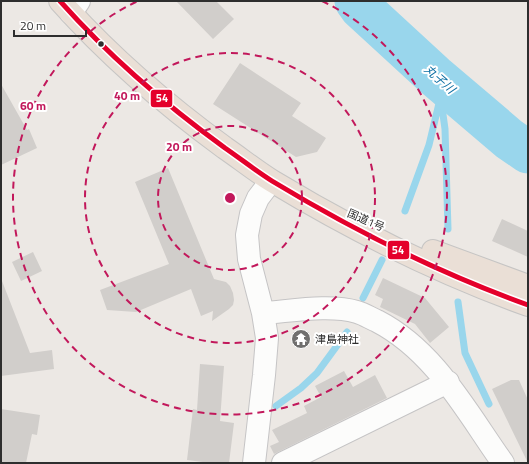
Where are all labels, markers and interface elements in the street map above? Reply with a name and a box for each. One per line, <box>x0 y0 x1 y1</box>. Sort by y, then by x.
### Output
scale bar <box>14 12 86 38</box>
text: 20 m <box>20 16 46 35</box>
unlabelled marker <box>96 39 106 49</box>
water label: 丸子川 <box>420 60 461 99</box>
text: 40 m <box>114 86 140 105</box>
line badge: 54 <box>150 89 173 108</box>
text: 54 <box>156 90 168 106</box>
text: 60 m <box>20 96 46 115</box>
text: 20 m <box>166 137 192 156</box>
centre of rings <box>223 191 237 205</box>
street label: 国道1号 <box>345 205 387 235</box>
line badge: 54 <box>387 240 410 260</box>
text: 54 <box>392 242 404 258</box>
temple icon: 津島神社 <box>290 328 312 350</box>
place label: 津島神社 <box>315 331 359 347</box>

